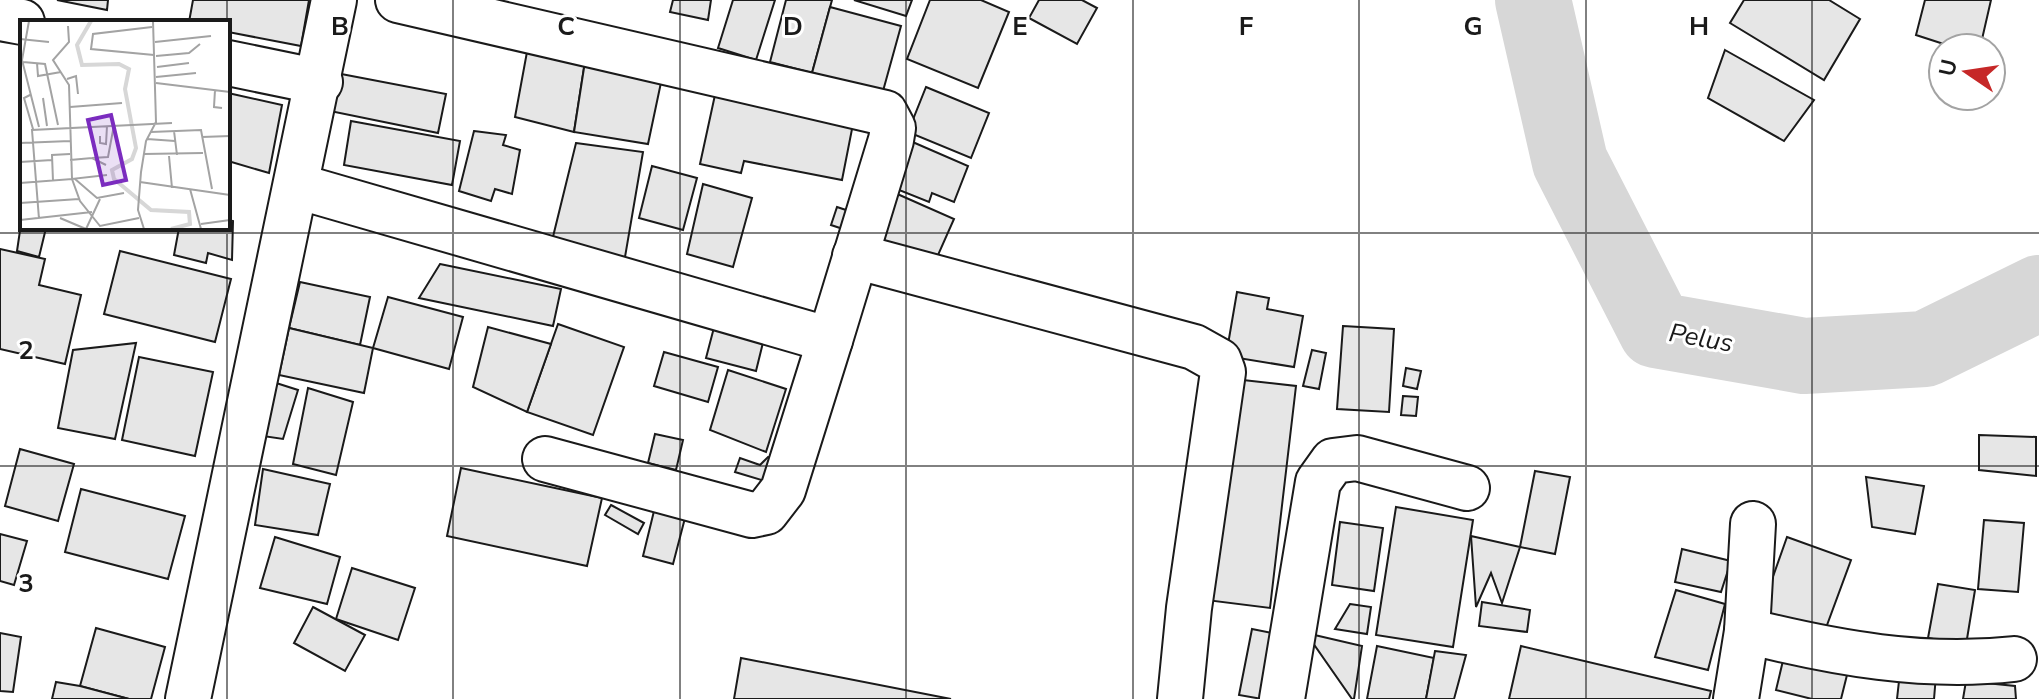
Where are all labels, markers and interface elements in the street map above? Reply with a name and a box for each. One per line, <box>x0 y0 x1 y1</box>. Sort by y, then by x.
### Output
text: B <box>331 9 349 44</box>
text: C <box>557 9 575 44</box>
text: D <box>783 9 803 44</box>
text: E <box>1012 9 1028 44</box>
text: F <box>1239 9 1253 44</box>
text: G <box>1463 9 1483 44</box>
text: H <box>1689 9 1709 44</box>
inset map <box>20 20 230 230</box>
north arrow <box>1927 32 2007 112</box>
text: U <box>1932 56 1965 79</box>
water label: Pelus <box>1666 315 1736 361</box>
text: 2 <box>18 333 34 368</box>
text: 3 <box>18 566 34 601</box>

